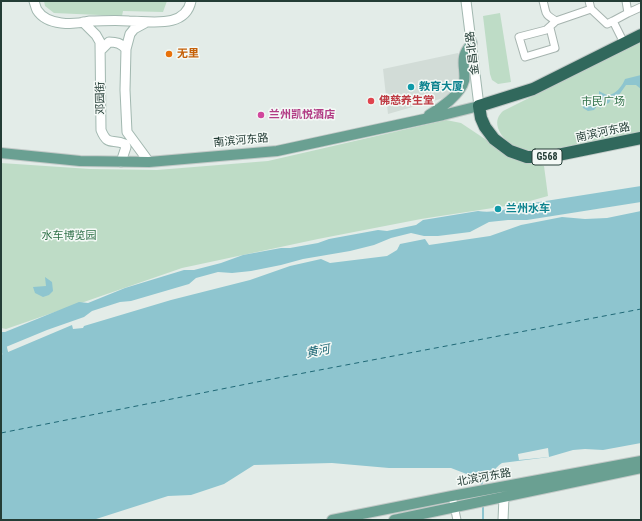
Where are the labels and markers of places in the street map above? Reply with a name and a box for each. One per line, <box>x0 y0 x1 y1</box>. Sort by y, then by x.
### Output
place label: 无里 <box>177 47 199 61</box>
marker: 无里 <box>164 49 174 59</box>
place label: 教育大厦 <box>419 80 463 94</box>
marker: 教育大厦 <box>406 82 416 92</box>
place label: 佛慈养生堂 <box>379 94 434 108</box>
marker: 佛慈养生堂 <box>366 96 376 106</box>
place label: 兰州凯悦酒店 <box>269 108 335 122</box>
marker: 兰州凯悦酒店 <box>256 110 266 120</box>
place label: 兰州水车 <box>506 202 550 216</box>
marker: 兰州水车 <box>493 204 503 214</box>

